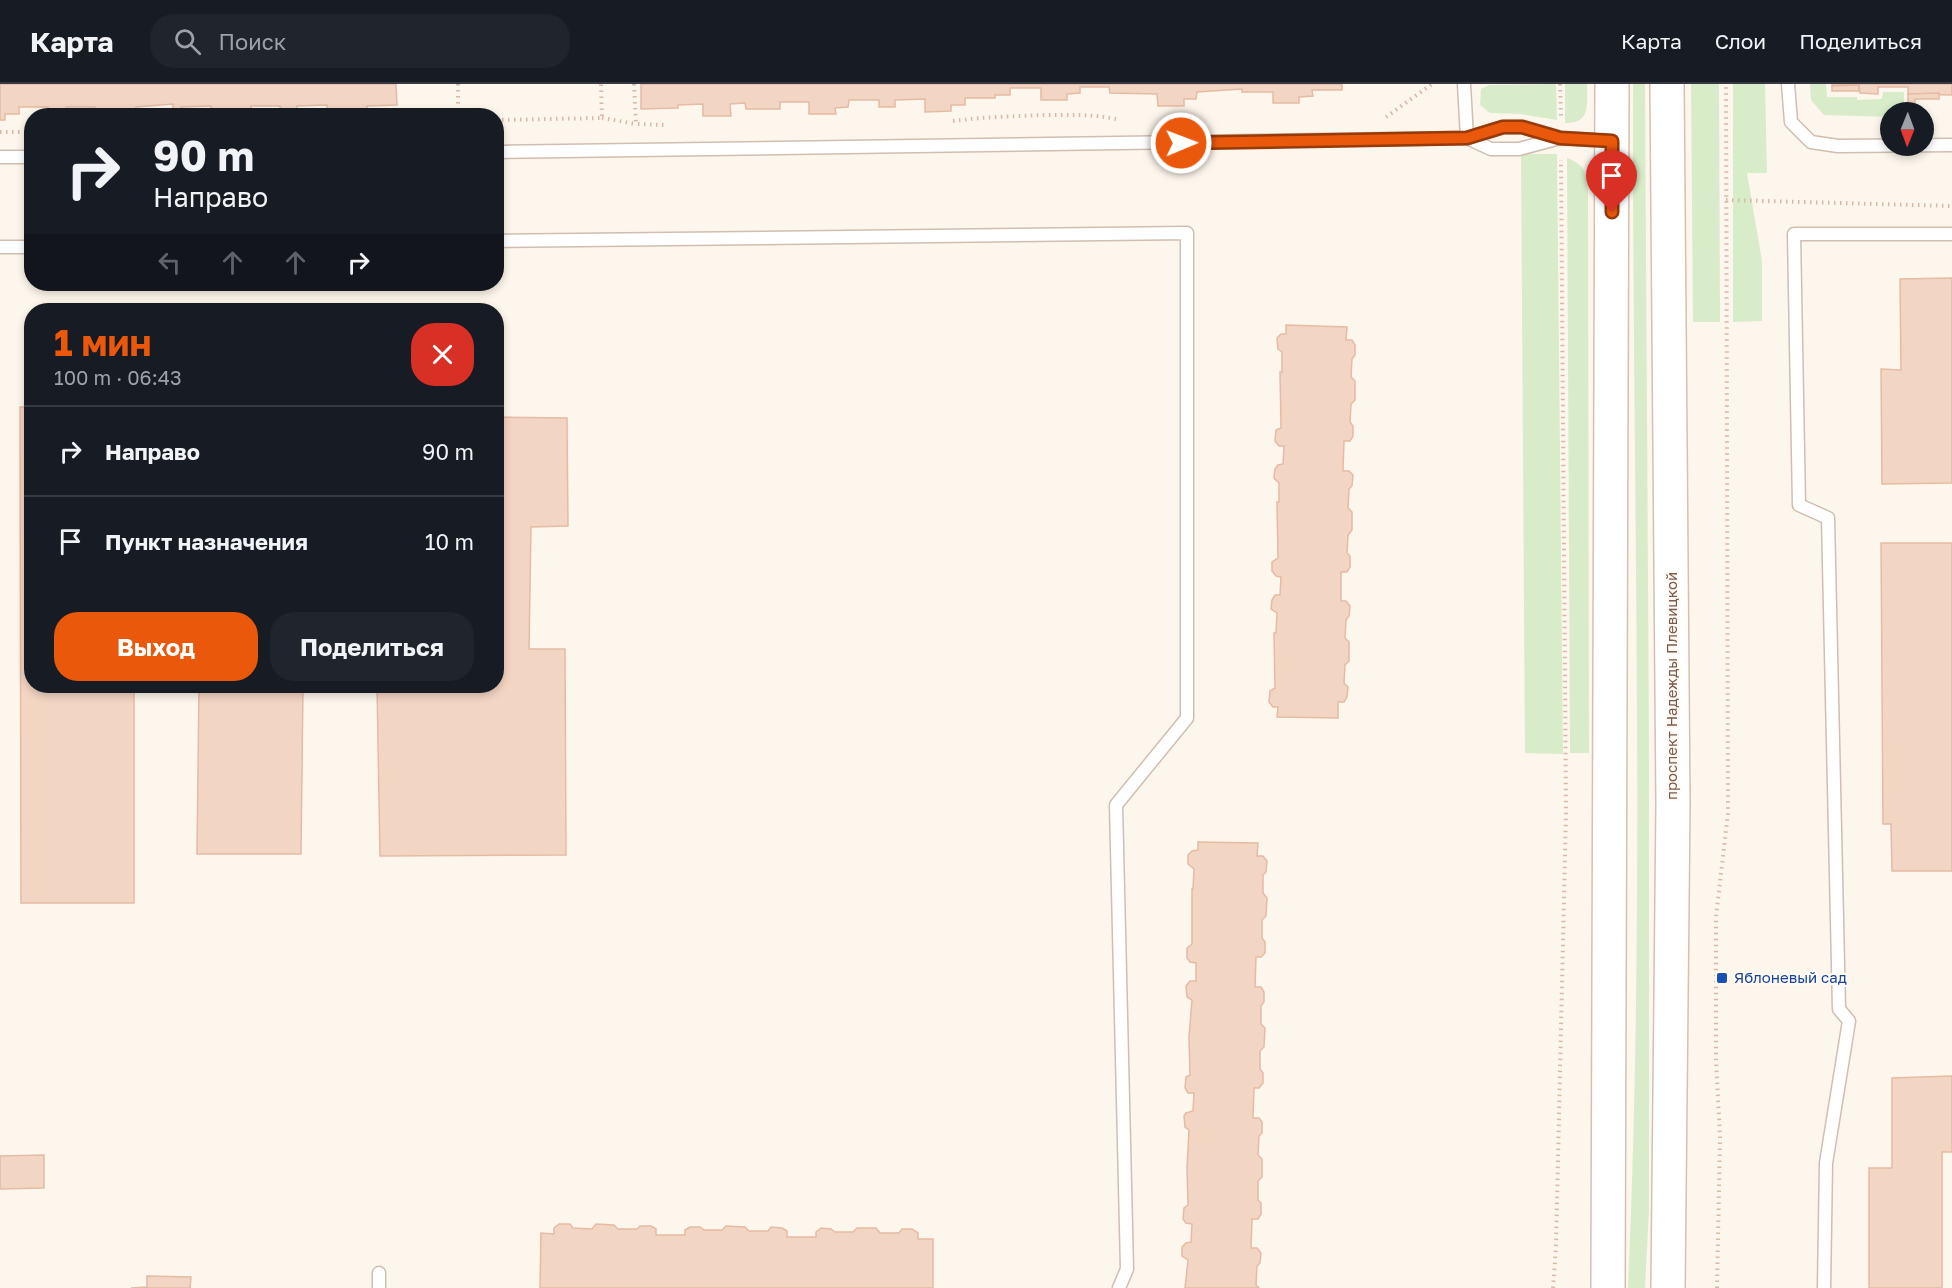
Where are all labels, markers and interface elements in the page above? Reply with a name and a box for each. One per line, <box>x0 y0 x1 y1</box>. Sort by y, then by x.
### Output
search box <box>150 14 570 68</box>
text: Карта <box>30 25 114 58</box>
icon: search <box>171 25 204 58</box>
text: Поиск <box>219 28 286 55</box>
text: Карта <box>1621 28 1682 54</box>
text: Слои <box>1715 28 1766 54</box>
text: Поделиться <box>1799 28 1922 54</box>
north arrow <box>1880 102 1934 156</box>
map controls <box>1880 102 1934 156</box>
position arrow <box>1149 111 1213 175</box>
text: 90 m <box>153 130 254 180</box>
icon: right <box>54 132 132 210</box>
pin <box>1586 150 1637 212</box>
icon: arrive <box>1595 159 1628 192</box>
text: Направо <box>153 181 268 213</box>
icon: left <box>153 246 186 279</box>
icon: ahead <box>216 246 249 279</box>
icon: ahead <box>279 246 312 279</box>
icon: right <box>342 246 375 279</box>
text: 1 мин <box>54 321 151 364</box>
button: close <box>411 323 474 386</box>
text: 100 m · 06:43 <box>54 365 182 389</box>
icon: right <box>54 435 87 468</box>
text: Направо <box>105 438 200 465</box>
text: 90 m <box>422 438 474 465</box>
icon: arrive <box>54 525 87 558</box>
text: Пункт назначения <box>105 528 308 555</box>
text: 10 m <box>425 528 474 555</box>
street label: проспект Надежды Плевицкой <box>1662 572 1680 800</box>
button: Выход <box>54 612 258 681</box>
button: Поделиться <box>270 612 474 681</box>
place label: Яблоневый сад <box>1734 968 1847 986</box>
marker: Яблоневый сад <box>1715 971 1729 985</box>

